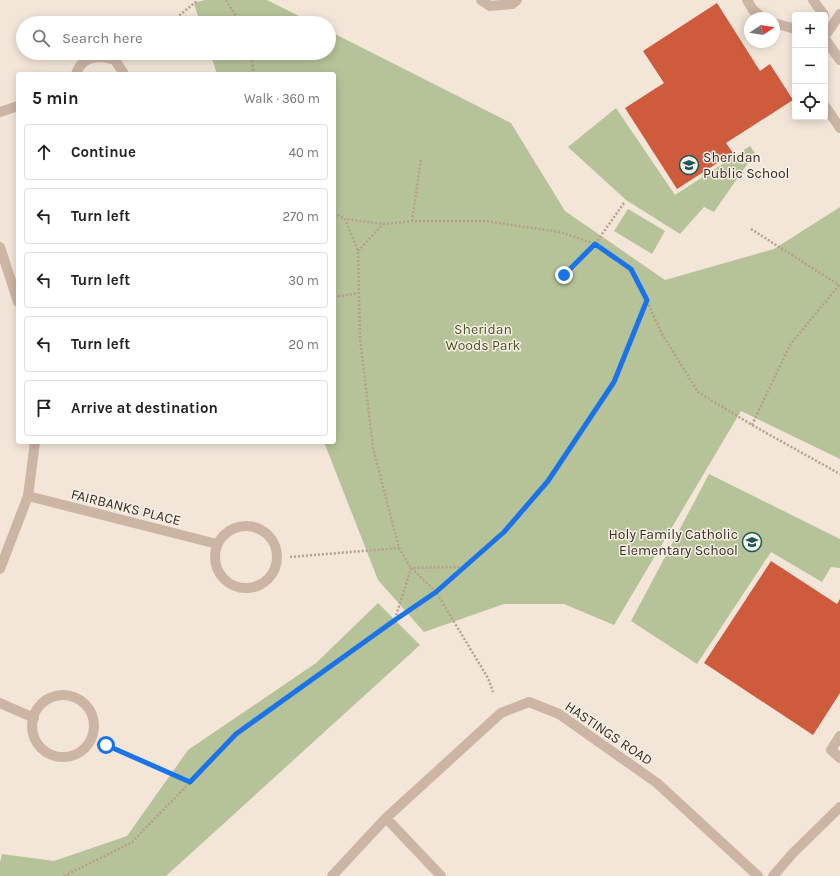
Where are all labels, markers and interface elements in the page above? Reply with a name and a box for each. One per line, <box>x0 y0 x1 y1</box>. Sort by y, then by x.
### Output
north arrow <box>744 12 780 48</box>
map controls <box>792 12 828 120</box>
button: + <box>792 12 828 48</box>
search box <box>16 16 336 60</box>
icon: search <box>30 27 52 49</box>
text: Search here <box>62 29 143 47</box>
button: − <box>792 48 828 84</box>
button: locate <box>792 84 828 120</box>
text: 5 min <box>32 88 79 108</box>
text: Walk · 360 m <box>244 91 320 106</box>
icon: ahead <box>33 141 55 163</box>
text: Continue <box>71 143 136 161</box>
text: 40 m <box>289 145 319 160</box>
place label: Sheridan Public School <box>703 149 790 182</box>
school or university icon: Sheridan Public School <box>678 154 700 176</box>
icon: left <box>33 205 55 227</box>
text: Turn left <box>71 207 130 225</box>
text: 270 m <box>282 209 319 224</box>
route end <box>555 266 573 284</box>
icon: left <box>33 269 55 291</box>
text: Turn left <box>71 271 130 289</box>
text: 30 m <box>288 273 319 288</box>
park label: Sheridan Woods Park <box>446 321 520 354</box>
icon: left <box>33 333 55 355</box>
text: Turn left <box>71 335 130 353</box>
text: 20 m <box>289 337 319 352</box>
icon: arrive <box>33 397 55 419</box>
text: Arrive at destination <box>71 399 218 417</box>
street label: FAIRBANKS PLACE <box>69 486 183 529</box>
place label: Holy Family Catholic Elementary School <box>609 526 738 559</box>
school or university icon: Holy Family Catholic Elementary School <box>741 531 763 553</box>
street label: HASTINGS ROAD <box>562 698 656 769</box>
route start <box>97 736 115 754</box>

